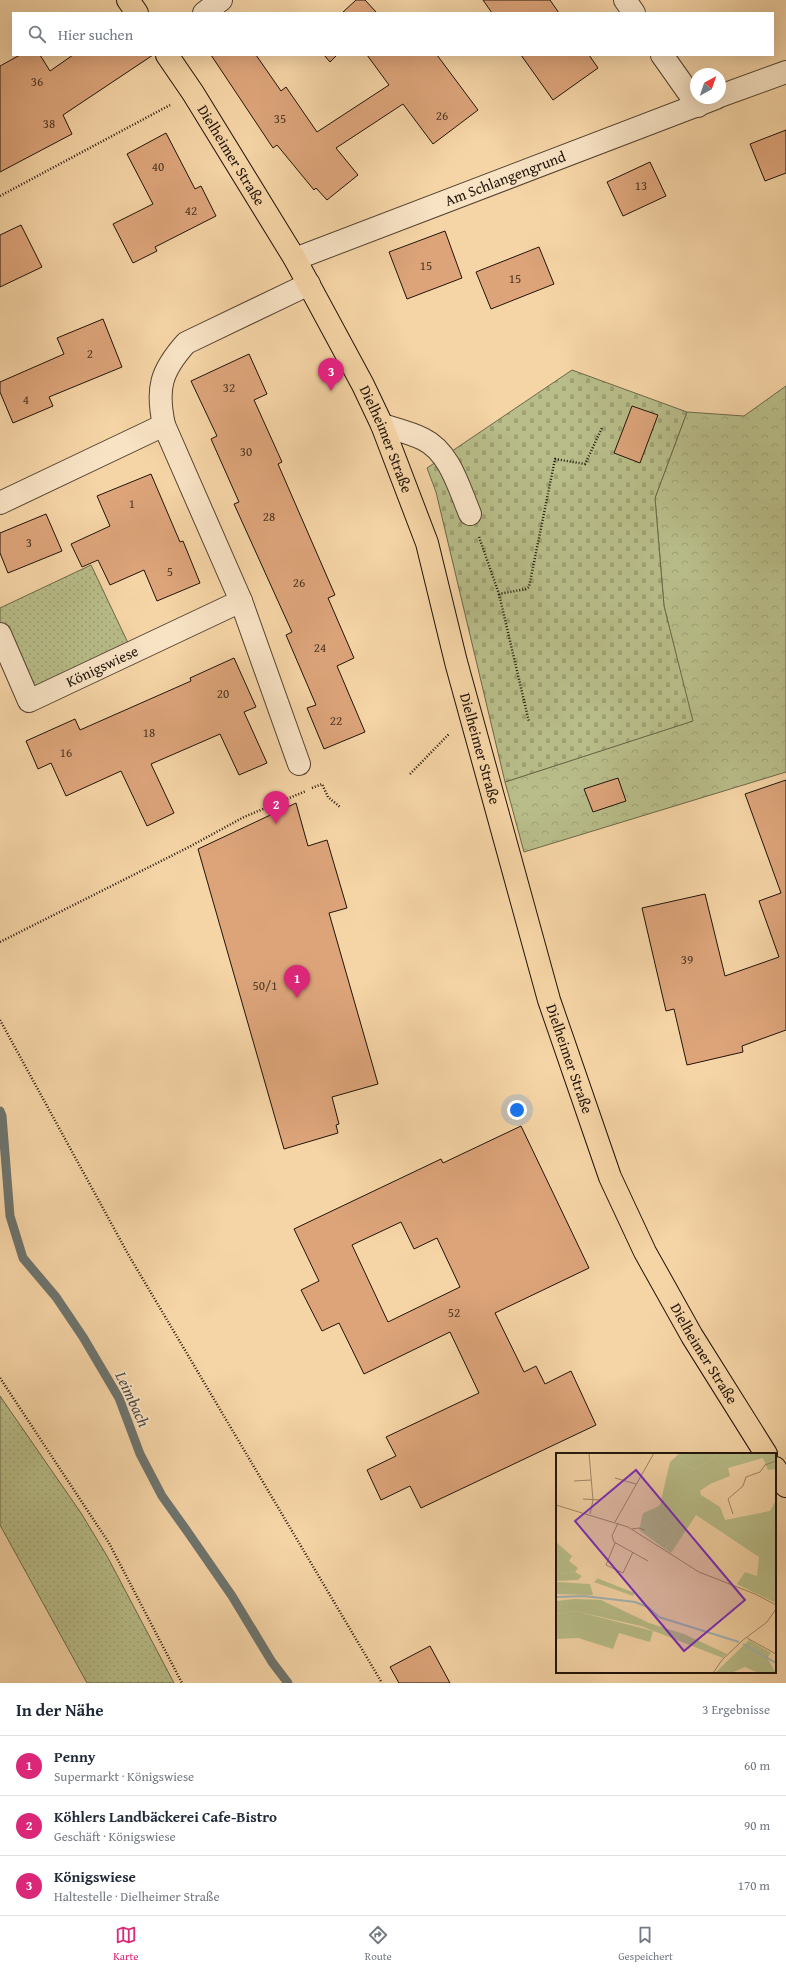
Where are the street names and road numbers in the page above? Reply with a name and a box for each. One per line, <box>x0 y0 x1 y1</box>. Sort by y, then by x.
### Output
street label: Dielheimer Straße <box>193 101 271 209</box>
street label: Am Schlangengrund <box>442 146 568 211</box>
street label: Dielheimer Straße <box>355 382 418 496</box>
street label: Königswiese <box>62 640 142 692</box>
street label: Dielheimer Straße <box>455 690 506 807</box>
street label: Dielheimer Straße <box>541 1001 598 1116</box>
street label: Dielheimer Straße <box>666 1299 743 1408</box>

